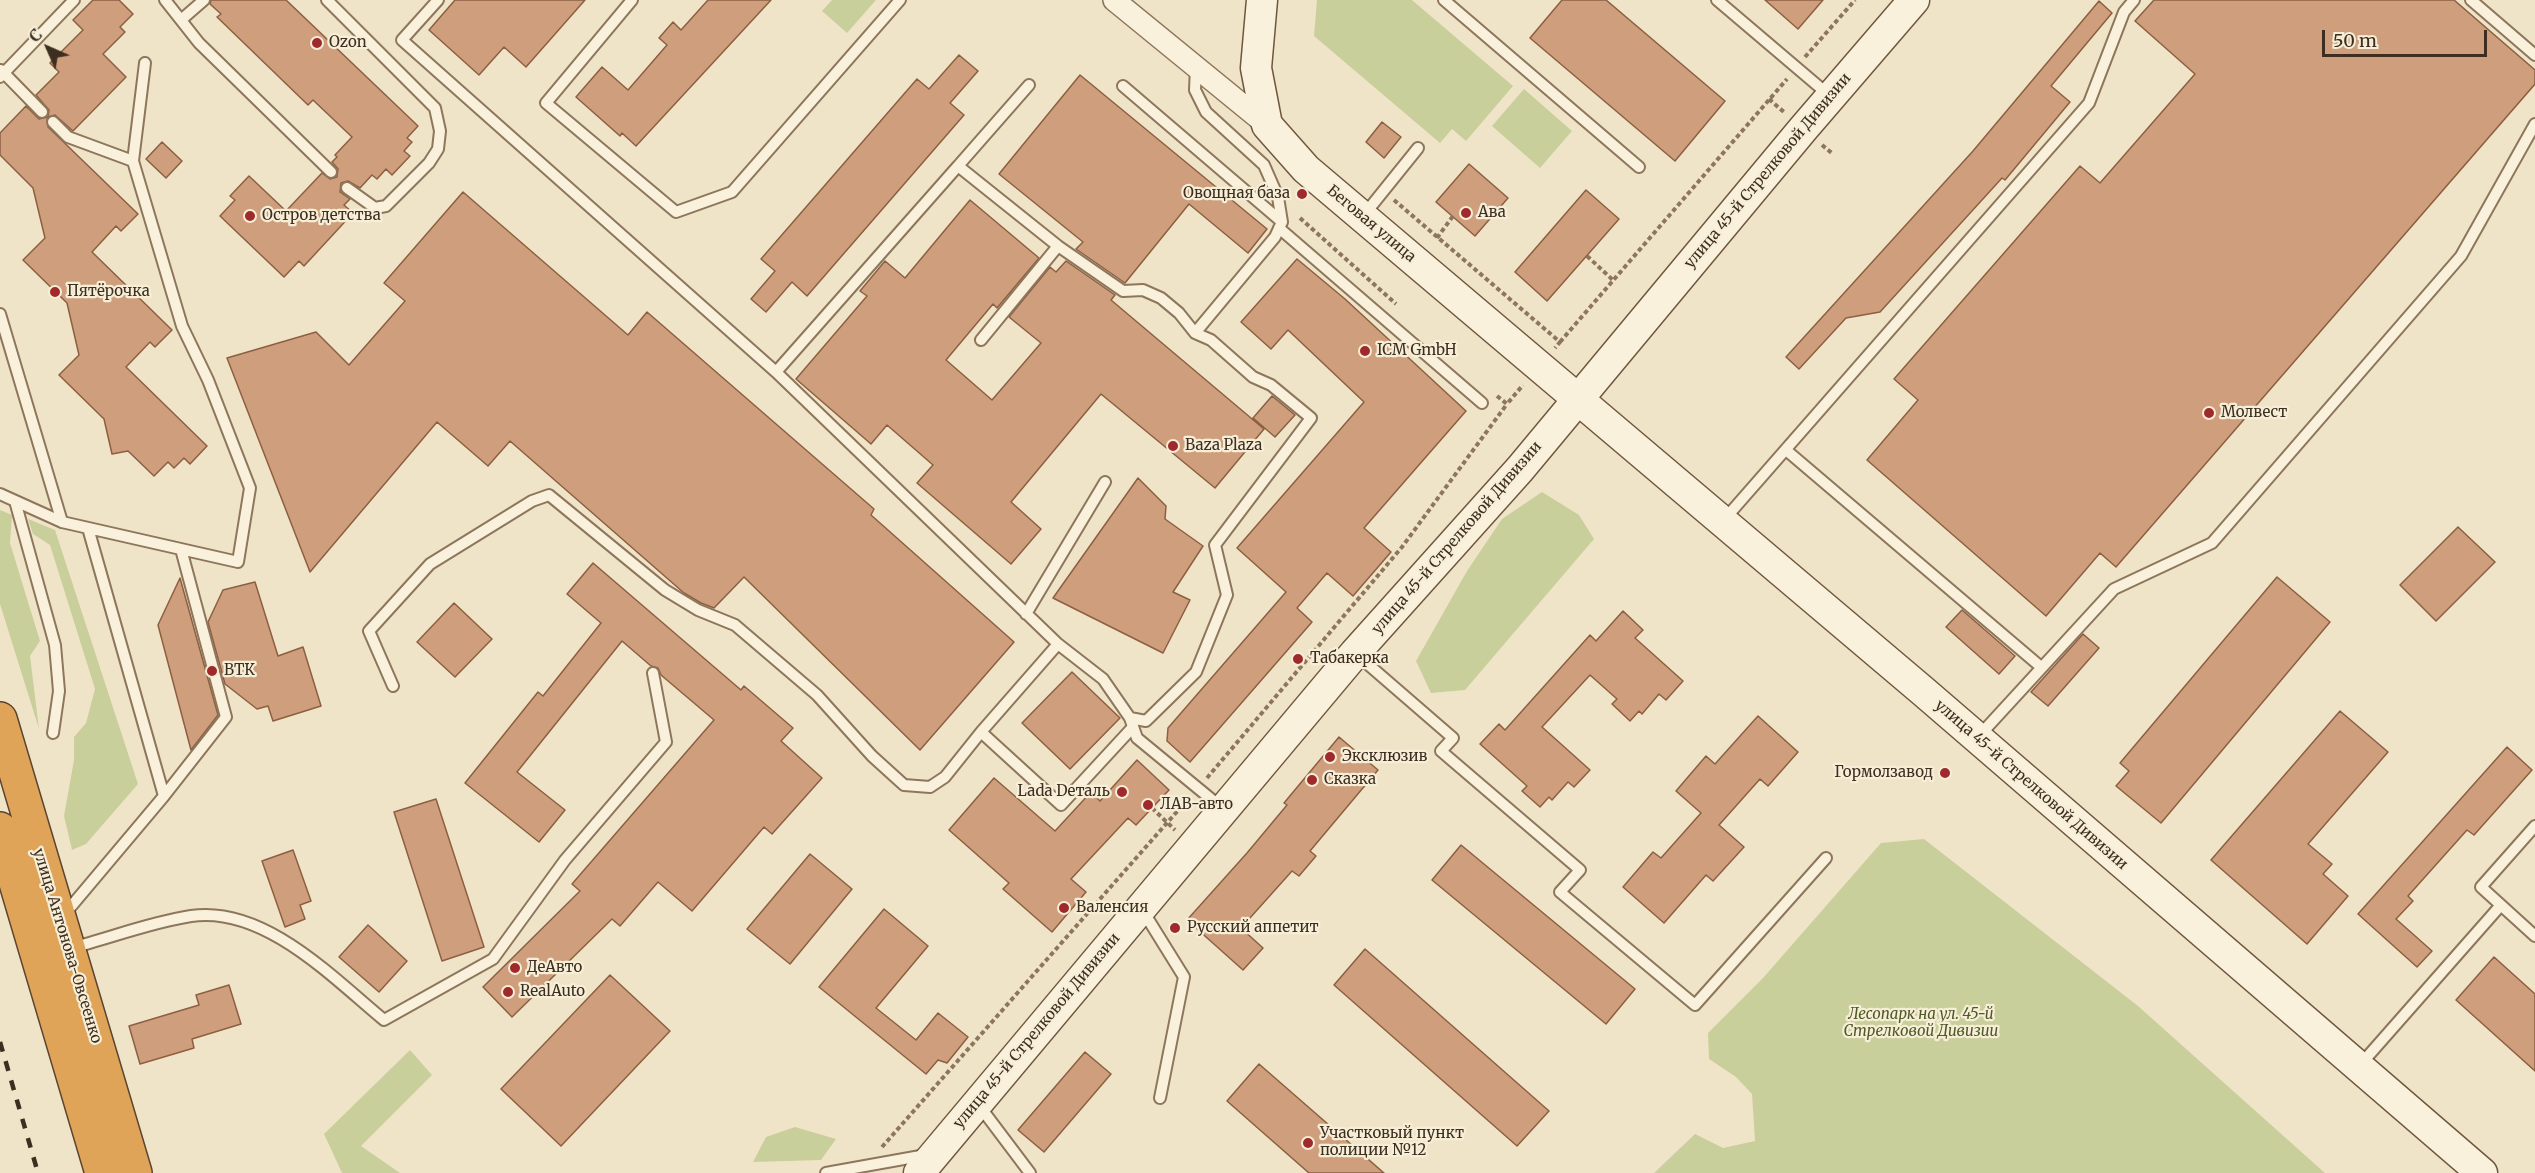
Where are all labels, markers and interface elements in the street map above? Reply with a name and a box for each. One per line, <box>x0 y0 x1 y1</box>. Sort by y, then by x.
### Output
north arrow <box>18 18 78 78</box>
scale bar <box>2325 18 2490 56</box>
text: С <box>24 24 46 46</box>
text: 50 m <box>2333 29 2377 52</box>
place label: Ozon <box>329 34 367 52</box>
marker: Ozon <box>310 36 324 50</box>
street label: улица 45-й Стрелковой Дивизии <box>1681 70 1855 272</box>
street label: Беговая улица <box>1323 182 1419 266</box>
place label: Овощная база <box>1183 185 1290 203</box>
marker: Овощная база <box>1295 187 1309 201</box>
place label: Ава <box>1478 204 1506 222</box>
marker: Ава <box>1459 206 1473 220</box>
place label: Остров детства <box>262 207 381 225</box>
marker: Остров детства <box>243 209 257 223</box>
place label: Пятёрочка <box>67 283 150 301</box>
marker: Пятёрочка <box>48 285 62 299</box>
place label: ICM GmbH <box>1377 342 1457 360</box>
marker: ICM GmbH <box>1358 344 1372 358</box>
place label: Молвест <box>2221 404 2287 422</box>
marker: Молвест <box>2202 406 2216 420</box>
place label: Baza Plaza <box>1185 437 1262 455</box>
street label: улица 45-й Стрелковой Дивизии <box>1368 438 1546 638</box>
marker: Baza Plaza <box>1166 439 1180 453</box>
place label: Табакерка <box>1310 650 1389 668</box>
marker: Табакерка <box>1291 652 1305 666</box>
place label: ВТК <box>224 662 255 680</box>
marker: ВТК <box>205 664 219 678</box>
street label: улица 45-й Стрелковой Дивизии <box>1931 696 2131 874</box>
place label: Эксклюзив <box>1342 748 1427 766</box>
marker: Эксклюзив <box>1323 750 1337 764</box>
place label: Гормолзавод <box>1834 764 1933 782</box>
marker: Гормолзавод <box>1938 766 1952 780</box>
place label: Сказка <box>1324 771 1376 789</box>
marker: Сказка <box>1305 773 1319 787</box>
place label: Lada Dеталь <box>1018 783 1110 801</box>
marker: Lada Dеталь <box>1115 785 1129 799</box>
place label: ЛАВ-авто <box>1160 796 1233 814</box>
marker: ЛАВ-авто <box>1141 798 1155 812</box>
street label: улица Антонова-Овсеенко <box>29 846 105 1046</box>
place label: Валенсия <box>1076 899 1148 917</box>
marker: Валенсия <box>1057 901 1071 915</box>
place label: Русский аппетит <box>1187 919 1319 937</box>
marker: Русский аппетит <box>1168 921 1182 935</box>
street label: улица 45-й Стрелковой Дивизии <box>950 930 1124 1132</box>
place label: ДеАвто <box>527 959 582 977</box>
marker: ДеАвто <box>508 961 522 975</box>
place label: RealAuto <box>520 983 585 1001</box>
marker: RealAuto <box>501 985 515 999</box>
park label: Лесопарк на ул. 45-й Стрелковой Дивизии <box>1844 1006 1998 1041</box>
place label: Участковый пункт полиции №12 <box>1320 1125 1464 1160</box>
marker: Участковый пункт полиции №12 <box>1301 1136 1315 1150</box>

